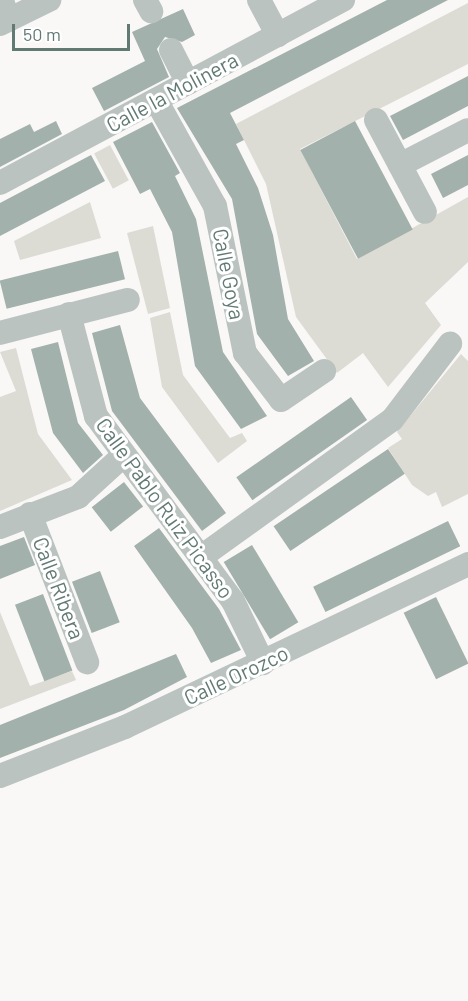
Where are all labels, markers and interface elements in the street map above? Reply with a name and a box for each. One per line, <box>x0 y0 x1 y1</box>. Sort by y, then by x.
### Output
scale bar <box>15 12 134 50</box>
text: 50 m <box>23 23 61 45</box>
street label: Calle la Molinera <box>102 47 242 137</box>
street label: Calle Goya <box>208 226 250 322</box>
street label: Calle Pablo Ruiz Picasso <box>91 413 239 603</box>
street label: Calle Ribera <box>28 533 90 643</box>
street label: Calle Orozco <box>180 640 292 710</box>

